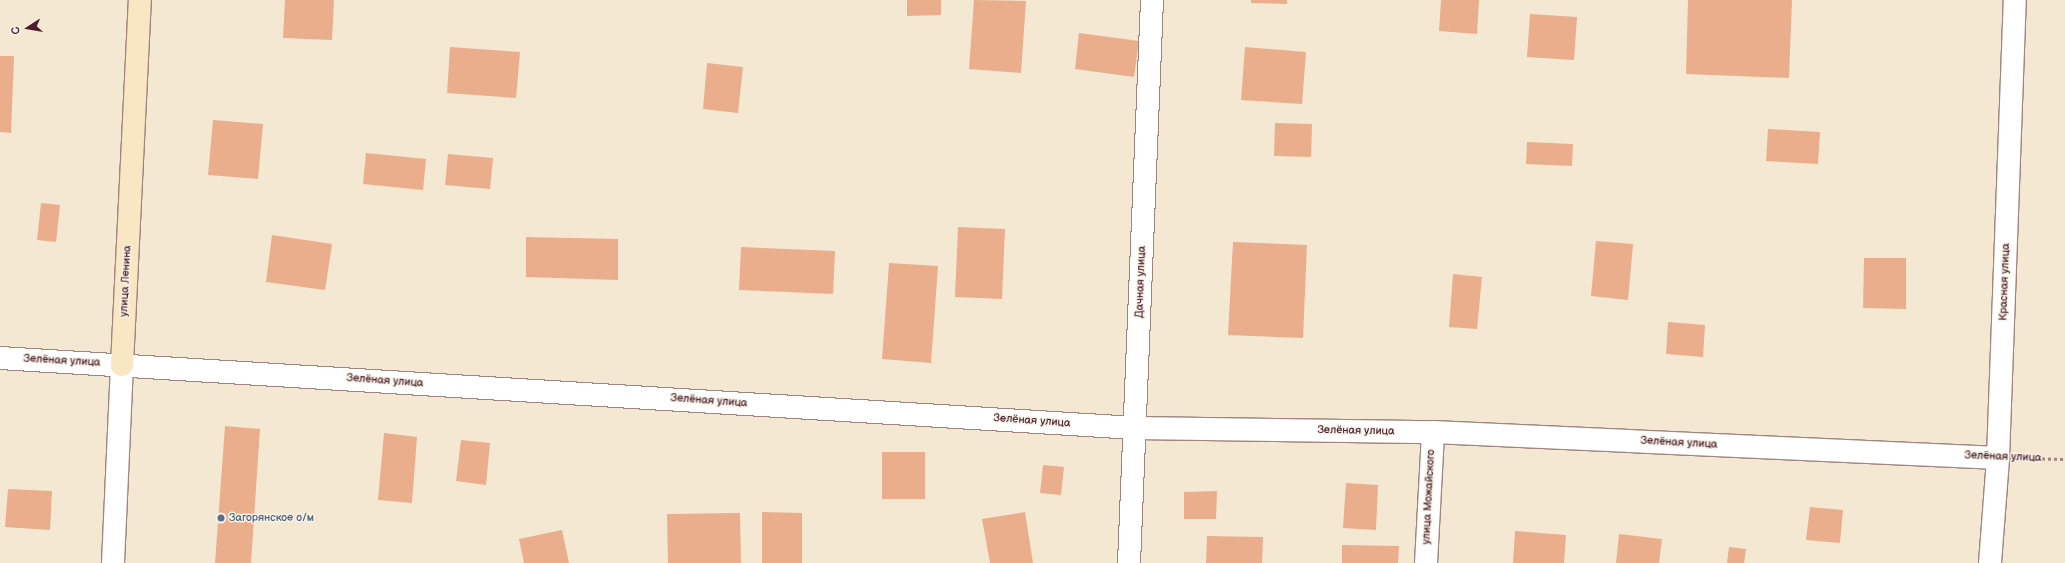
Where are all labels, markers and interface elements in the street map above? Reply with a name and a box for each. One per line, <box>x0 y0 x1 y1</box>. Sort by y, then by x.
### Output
north arrow <box>8 8 48 48</box>
text: С <box>9 26 23 36</box>
street label: Красная улица <box>1997 243 2013 321</box>
street label: улица Ленина <box>118 245 134 317</box>
street label: Дачная улица <box>1133 246 1149 318</box>
street label: Зелёная улица <box>23 352 101 370</box>
street label: Зелёная улица <box>346 372 424 390</box>
street label: Зелёная улица <box>670 392 748 410</box>
street label: Зелёная улица <box>993 412 1071 430</box>
street label: Зелёная улица <box>1317 424 1395 438</box>
street label: Зелёная улица <box>1640 434 1718 452</box>
street label: улица Можайского <box>1420 449 1438 545</box>
street label: Зелёная улица <box>1964 449 2042 465</box>
place label: Загорянское о/м <box>229 511 314 525</box>
marker: Загорянское о/м <box>216 513 226 523</box>

